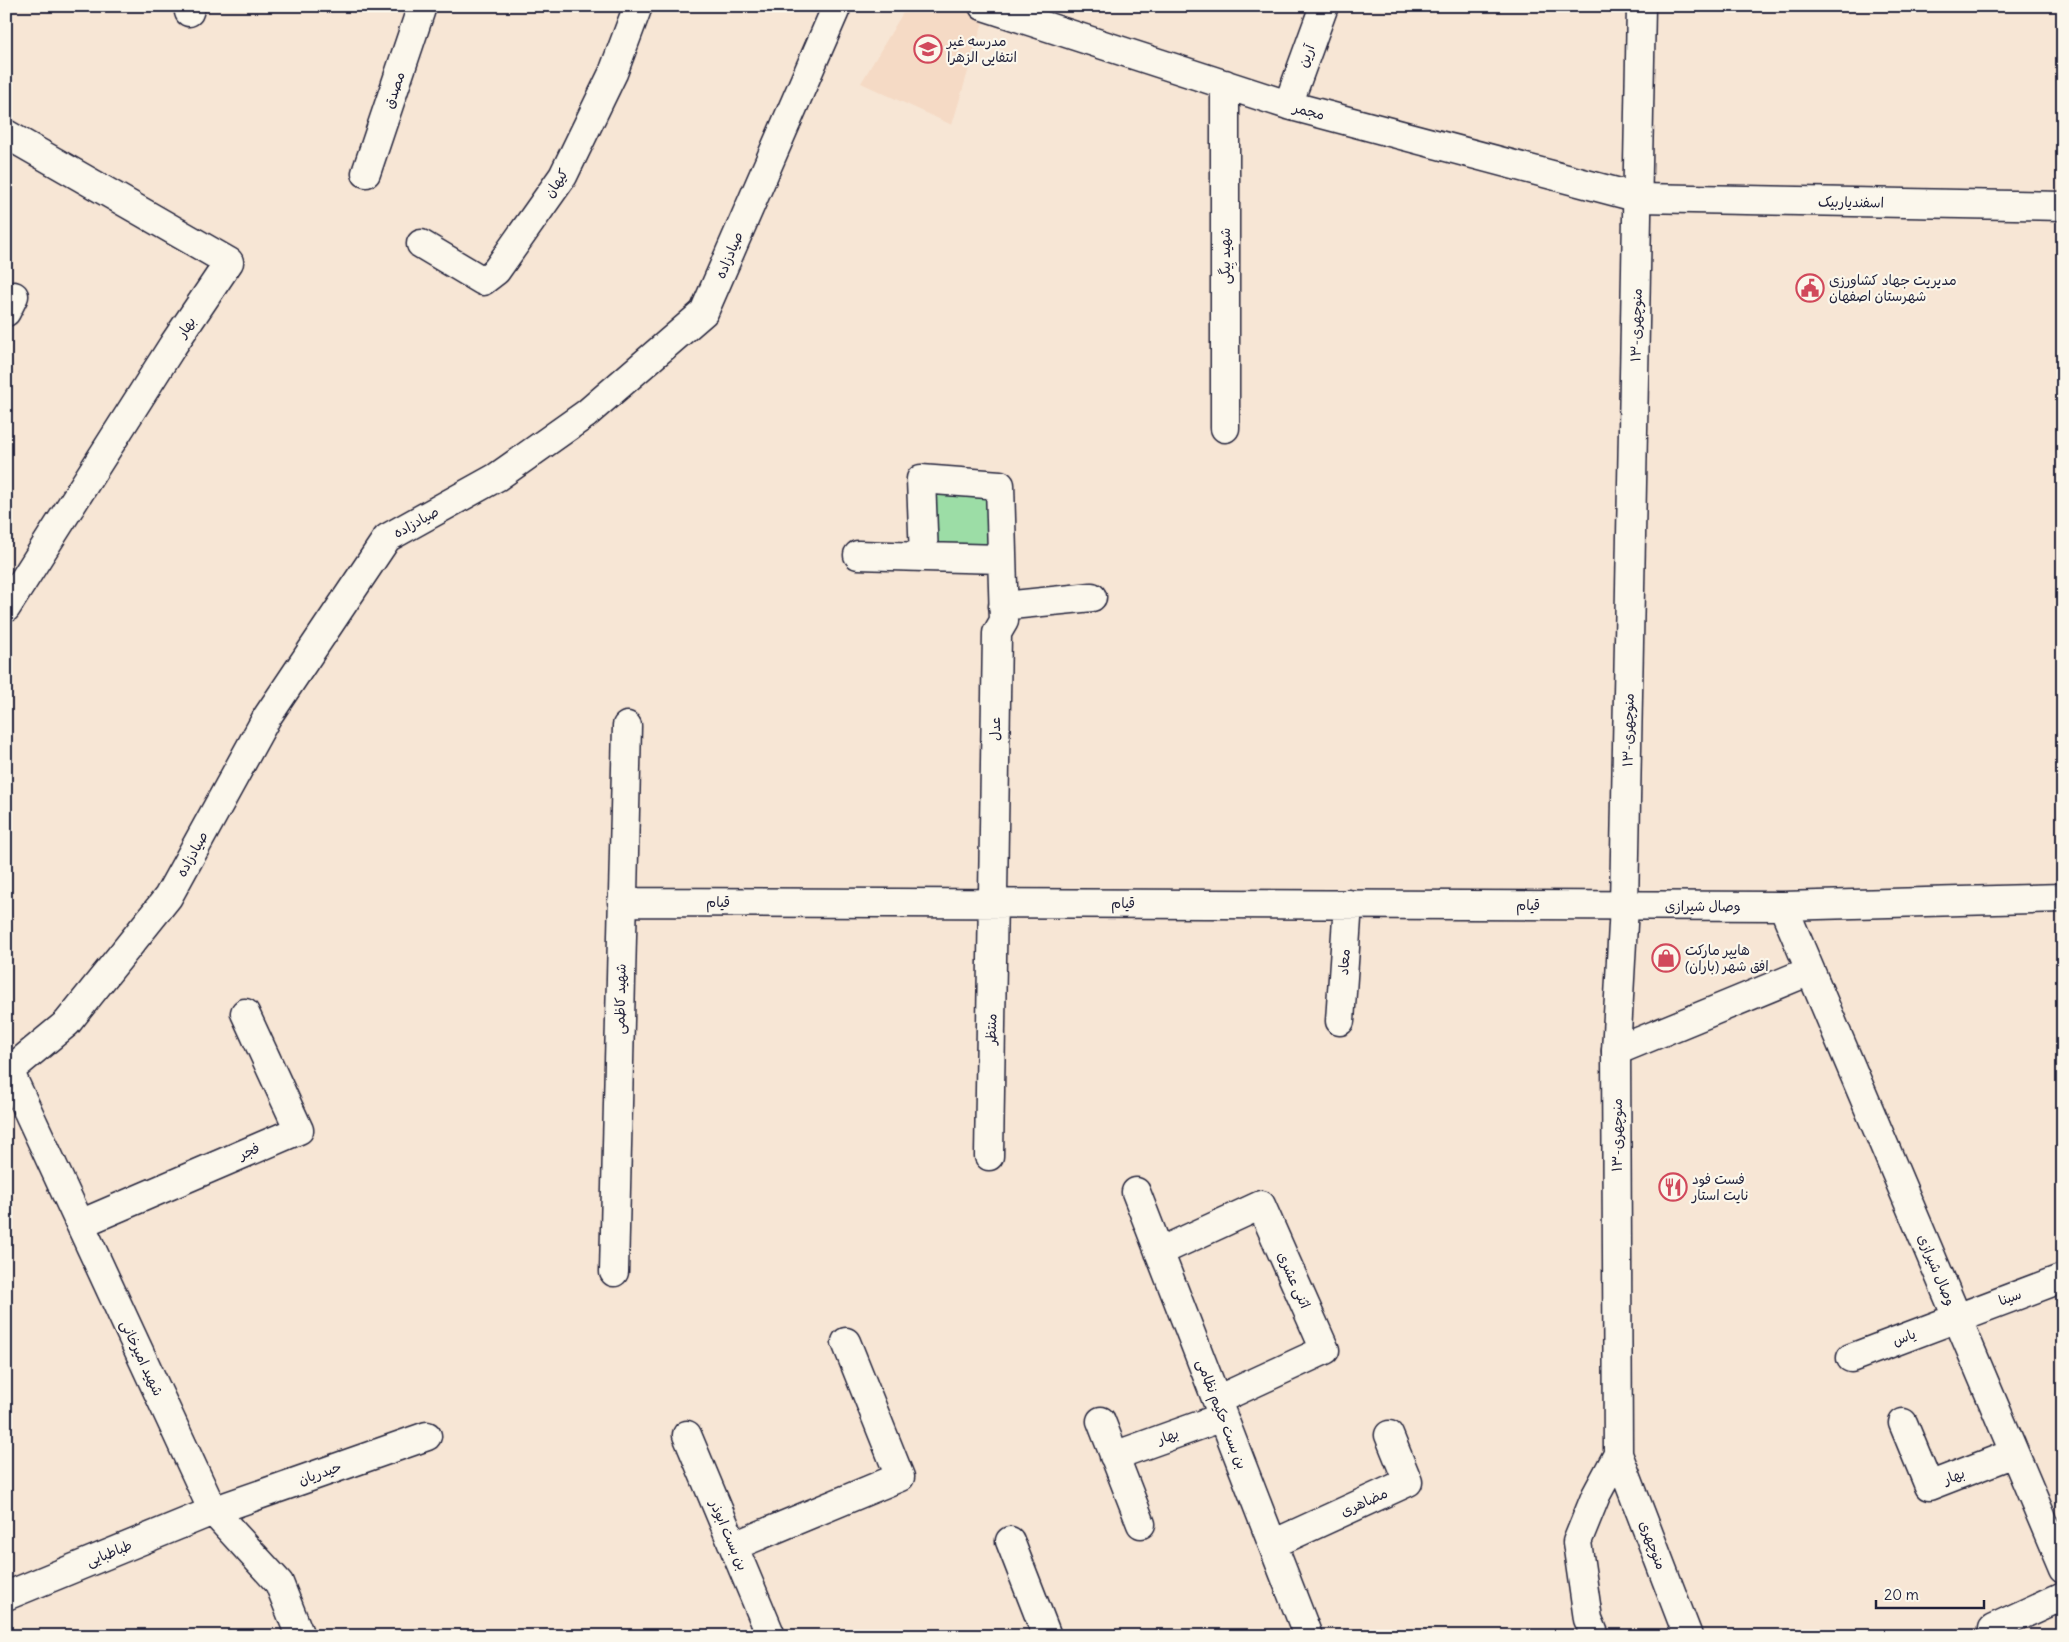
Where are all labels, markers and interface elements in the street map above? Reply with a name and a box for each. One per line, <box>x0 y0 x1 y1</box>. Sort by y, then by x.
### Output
place label: مدرسه غیر انتفایی الزهرا <box>946 32 1017 66</box>
school or university icon: مدرسه غیر انتفایی الزهرا <box>913 34 943 64</box>
street label: آرین <box>1294 42 1319 70</box>
street label: مصدق <box>379 69 409 111</box>
street label: مجمر <box>1290 98 1327 124</box>
street label: کیهان <box>540 165 572 201</box>
street label: اسفندیاربیک <box>1818 192 1884 212</box>
street label: شهید بِیگی <box>1216 228 1237 284</box>
street label: صیادزاده <box>711 229 747 281</box>
place label: مدیریت جهاد کشاورزی شهرستان اصفهان <box>1829 271 1957 305</box>
public building icon: مدیریت جهاد کشاورزی شهرستان اصفهان <box>1795 273 1825 303</box>
street label: ۱۳-منوچهری <box>1626 288 1647 362</box>
street label: بهار <box>172 313 199 342</box>
street label: صیادزاده <box>390 502 442 542</box>
street label: ۱۳-منوچهری <box>1618 693 1639 767</box>
street label: عدل <box>986 717 1004 741</box>
street label: صیادزاده <box>172 828 212 880</box>
street label: قیام <box>706 893 730 913</box>
street label: قیام <box>1111 894 1135 914</box>
street label: قیام <box>1516 896 1540 916</box>
street label: وصال شیرازی <box>1665 897 1741 915</box>
place label: هایپر مارکت افق شهر (باران) <box>1685 941 1769 975</box>
shop icon: هایپر مارکت افق شهر (باران) <box>1651 943 1681 973</box>
street label: معاد <box>1334 948 1354 976</box>
street label: شهید کاظمی <box>610 963 630 1035</box>
street label: منتظر <box>982 1013 1000 1046</box>
street label: ۱۳-منوچهری <box>1608 1098 1627 1172</box>
street label: فجر <box>235 1139 262 1164</box>
place label: فست فود نایت استار <box>1691 1170 1748 1204</box>
restaurant icon: فست فود نایت استار <box>1658 1172 1688 1202</box>
street label: وصال شیرازی <box>1914 1231 1960 1309</box>
street label: اثنی عشری <box>1274 1249 1314 1311</box>
street label: سینا <box>1996 1285 2024 1309</box>
street label: شهید امیرخانی <box>117 1317 167 1399</box>
street label: یاس <box>1890 1324 1918 1350</box>
street label: بن بست حکیم نظامی <box>1191 1356 1251 1472</box>
street label: بهار <box>1154 1424 1181 1448</box>
street label: حیدریان <box>296 1457 344 1489</box>
street label: بهار <box>1940 1464 1967 1489</box>
street label: مضاهری <box>1338 1484 1390 1520</box>
street label: بن بست ابوذر <box>706 1496 752 1573</box>
street label: منوچهری <box>1634 1518 1671 1572</box>
street label: طباطبایی <box>83 1536 135 1570</box>
scale bar <box>1876 1577 1984 1609</box>
text: 20 m <box>1884 1585 1919 1604</box>

